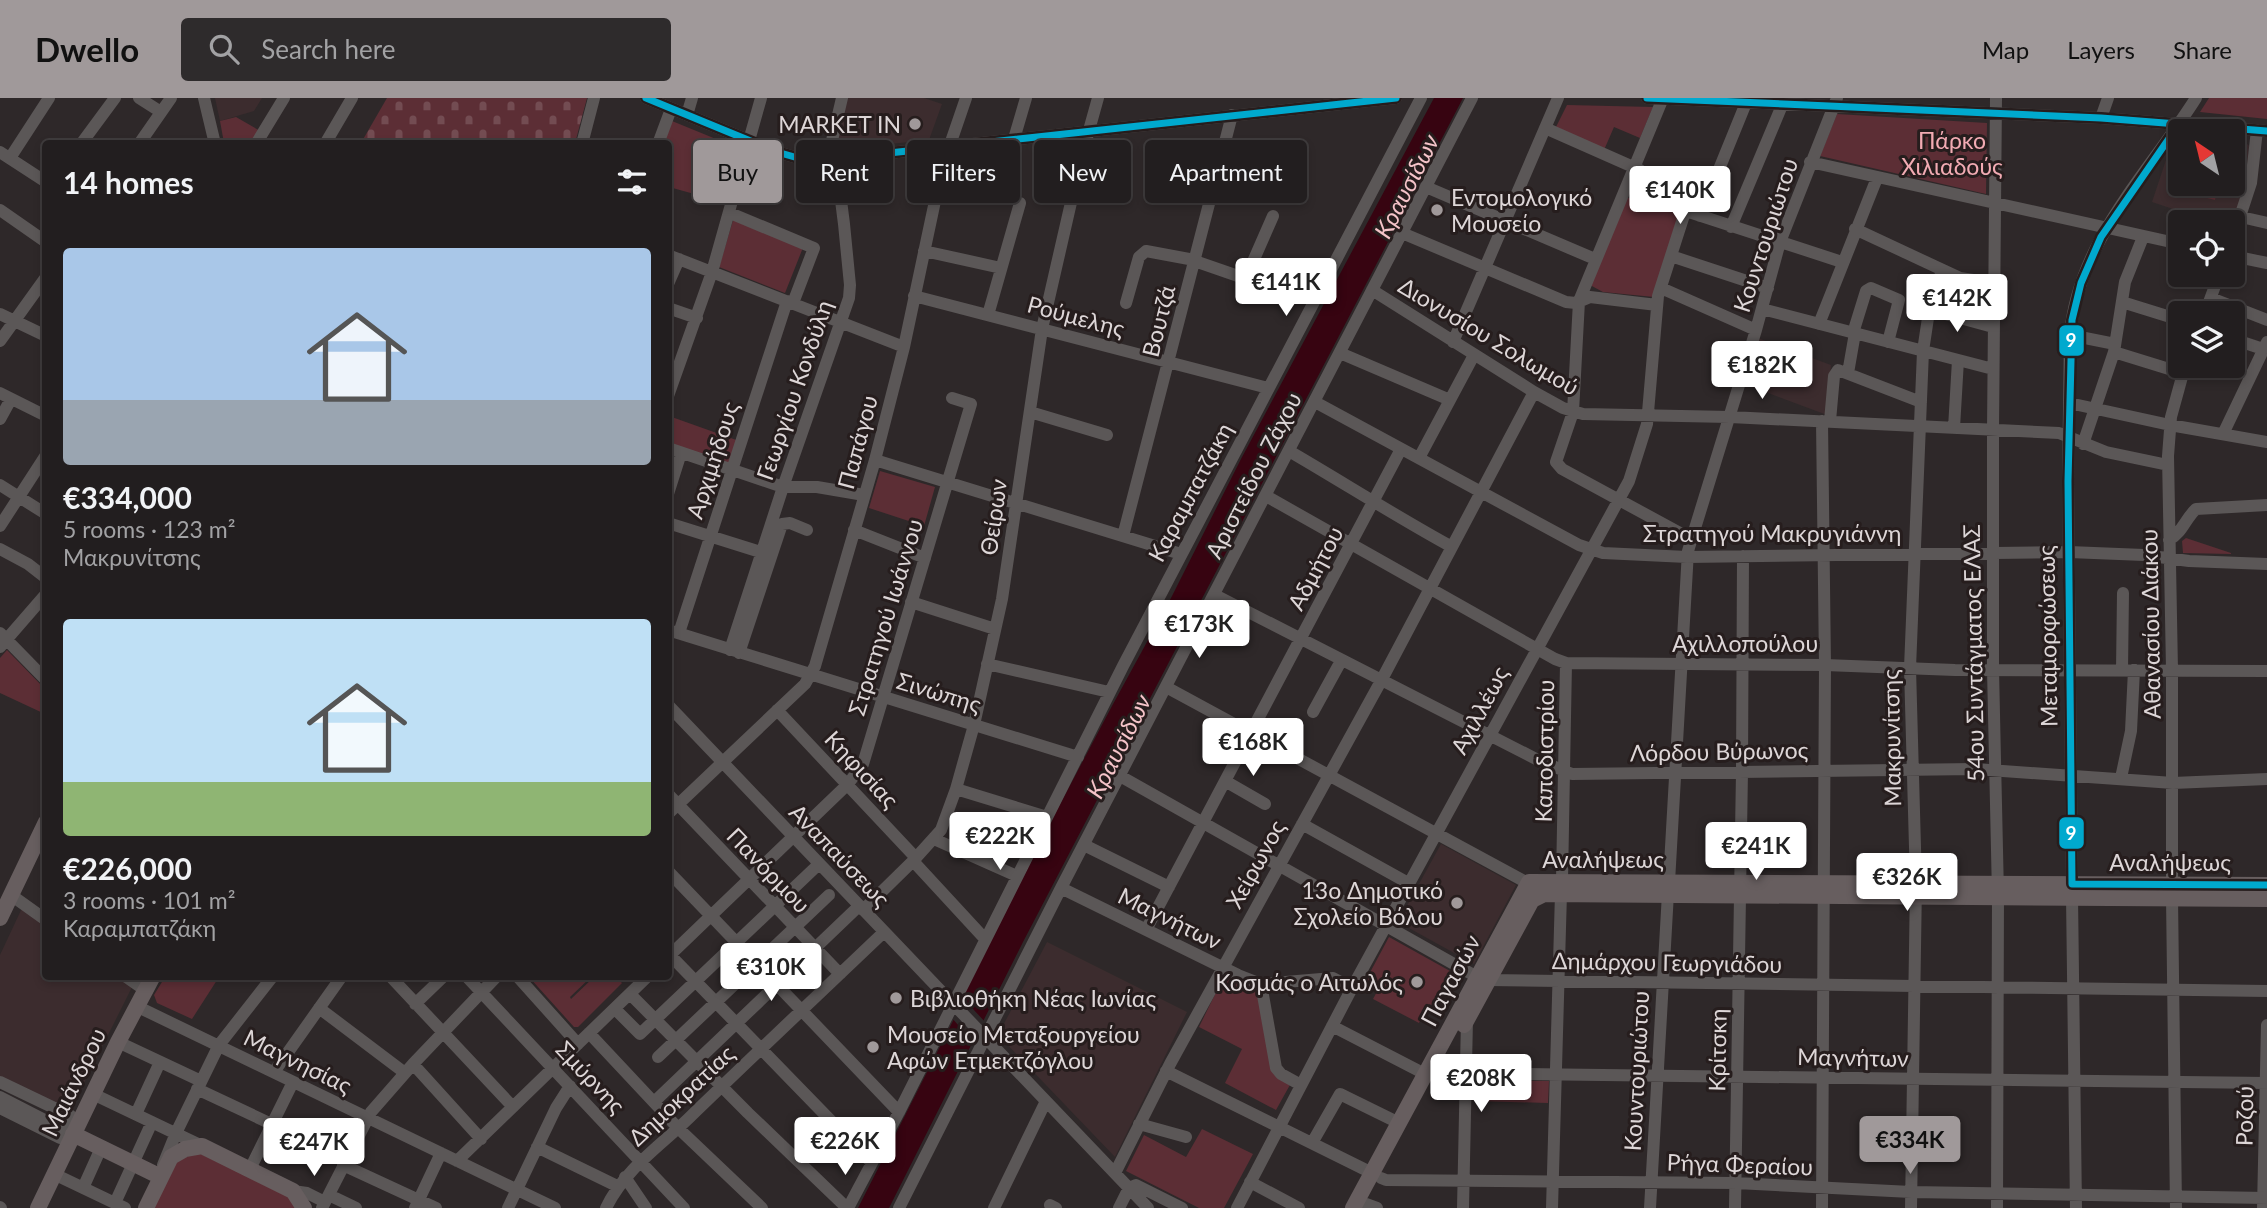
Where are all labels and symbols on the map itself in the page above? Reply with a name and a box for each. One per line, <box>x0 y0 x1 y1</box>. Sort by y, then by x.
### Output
place label: MARKET IN <box>778 110 901 138</box>
marker: MARKET IN <box>907 116 923 132</box>
north arrow <box>2168 119 2245 196</box>
park label: Πάρκο Χιλιαδούς <box>1901 126 2003 180</box>
water label: Κραυσίδων <box>1367 129 1445 243</box>
street label: Κουντουριώτου <box>1727 154 1803 316</box>
pin: €140K <box>1631 166 1729 226</box>
place label: Εντομολογικό Mουσείο <box>1451 183 1592 237</box>
marker: Εντομολογικό Mουσείο <box>1429 202 1445 218</box>
pin: €141K <box>1237 258 1335 318</box>
street label: Διονυσίου Σολωμού <box>1394 271 1584 401</box>
pin: €142K <box>1908 274 2006 334</box>
street label: Βουτζά <box>1136 282 1180 360</box>
street label: Ρούμελης <box>1024 290 1128 342</box>
street label: Γεωργίου Κονδύλη <box>750 296 838 484</box>
line badge: 9 <box>2058 324 2085 357</box>
text: 9 <box>2065 328 2077 351</box>
pin: €182K <box>1713 342 1811 401</box>
street label: Αριστείδου Ζάχου <box>1199 387 1307 563</box>
street label: Παπάγου <box>831 392 883 492</box>
street label: Αρχιμήδους <box>680 398 744 522</box>
street label: Καραμπατζάκη <box>1142 418 1238 566</box>
street label: Θείρων <box>974 477 1012 557</box>
street label: Στρατηγού Ιωάννου <box>842 515 928 719</box>
street label: Στρατηγού Μακρυγιάννη <box>1643 519 1901 547</box>
street label: Αδμήτου <box>1281 521 1349 615</box>
street label: 54ου Συντάγματος ΕΛΑΣ <box>1957 524 1989 782</box>
street label: Αθανασίου Διάκου <box>2134 529 2166 719</box>
street label: Μεταμορφώσεως <box>2031 545 2063 727</box>
pin: €173K <box>1150 601 1248 660</box>
street label: Αχιλλοπούλου <box>1672 629 1818 657</box>
street label: Αχιλλέως <box>1444 661 1514 759</box>
street label: Σινώπης <box>893 666 985 718</box>
street label: Μακρυνίτσης <box>1876 669 1906 807</box>
street label: Καποδιστρίου <box>1529 679 1559 823</box>
water label: Κραυσίδων <box>1079 689 1157 803</box>
pin: €168K <box>1204 718 1302 778</box>
street label: Κηφισίας <box>819 725 905 814</box>
street label: Λόρδου Βύρωνος <box>1630 735 1809 767</box>
street label: Αναπαύσεως <box>784 798 896 913</box>
pin: €222K <box>951 812 1049 872</box>
street label: Χείρωνος <box>1219 815 1291 913</box>
line badge: 9 <box>2058 816 2085 850</box>
text: 9 <box>2065 821 2077 844</box>
street label: Πανόρμου <box>722 822 816 918</box>
pin: €241K <box>1707 822 1805 882</box>
street label: Αναλήψεως <box>1542 845 1664 873</box>
street label: Αναλήψεως <box>2109 848 2231 876</box>
pin: €326K <box>1858 854 1956 913</box>
place label: 13o Δημοτικό Σχολείο Βόλου <box>1294 876 1443 930</box>
street label: Μαγνήτων <box>1114 881 1226 955</box>
marker: 13o Δημοτικό Σχολείο Βόλου <box>1449 895 1465 911</box>
street label: Παγασών <box>1414 929 1486 1030</box>
pin: €310K <box>722 944 820 1003</box>
street label: Δημάρχου Γεωργιάδου <box>1552 946 1782 978</box>
place label: Κοσμάς ο Αιτωλός <box>1215 968 1403 996</box>
marker: Κοσμάς ο Αιτωλός <box>1409 974 1425 990</box>
place label: Βιβλιοθήκη Νέας Ιωνίας <box>910 984 1156 1012</box>
marker: Βιβλιοθήκη Νέας Ιωνίας <box>888 990 904 1006</box>
street label: Κουντουριώτου <box>1618 990 1654 1152</box>
street label: Κρίτσκη <box>1702 1008 1732 1092</box>
place label: Μουσείο Μεταξουργείου Αφών Ετμεκτζόγλου <box>887 1020 1140 1074</box>
street label: Μαιάνδρου <box>35 1023 111 1141</box>
street label: Μαγνησίας <box>240 1023 357 1099</box>
street label: Σμύρνης <box>551 1035 632 1119</box>
street label: Δημοκρατίας <box>622 1039 740 1151</box>
marker: Μουσείο Μεταξουργείου Αφών Ετμεκτζόγλου <box>865 1039 881 1055</box>
street label: Μαγνήτων <box>1797 1042 1909 1072</box>
pin: €208K <box>1432 1054 1530 1114</box>
street label: Ροζού <box>2229 1086 2259 1146</box>
pin: €334K <box>1861 1116 1959 1176</box>
pin: €247K <box>265 1118 363 1178</box>
pin: €226K <box>796 1118 894 1177</box>
street label: Ρήγα Φεραίου <box>1666 1147 1814 1181</box>

